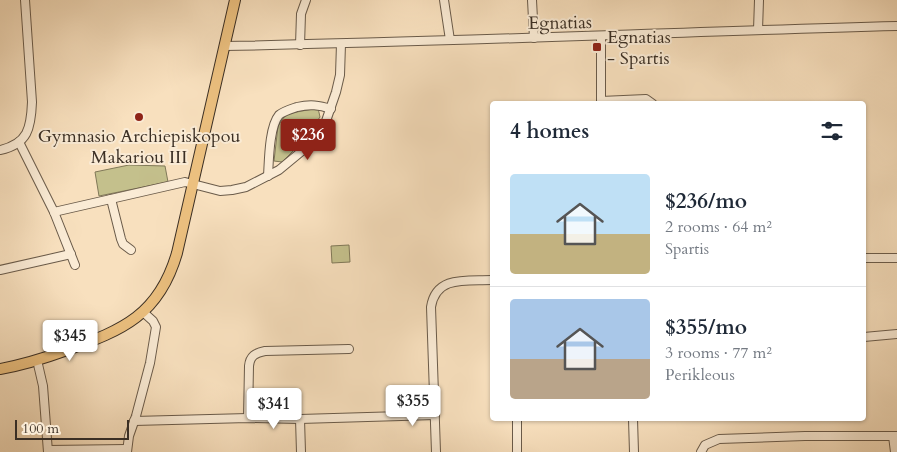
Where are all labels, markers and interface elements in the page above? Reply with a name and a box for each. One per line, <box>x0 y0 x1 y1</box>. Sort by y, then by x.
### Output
street label: Egnatias <box>528 10 592 36</box>
place label: Egnatias - Spartis <box>607 25 671 71</box>
marker: Egnatias - Spartis <box>591 41 603 53</box>
marker: Gymnasio Archiepiskopou Makariou III <box>133 111 145 123</box>
text: 4 homes <box>510 117 589 146</box>
icon: filters <box>818 117 846 145</box>
pin: $236 <box>278 119 338 161</box>
place label: Gymnasio Archiepiskopou Makariou III <box>38 124 240 170</box>
text: $236 <box>292 124 324 146</box>
text: $236/mo <box>665 187 747 216</box>
icon: home <box>550 194 610 254</box>
text: 2 rooms · 64 m² <box>665 216 772 238</box>
text: Spartis <box>665 238 709 260</box>
text: $355/mo <box>665 313 747 342</box>
icon: home <box>550 319 610 379</box>
pin: $345 <box>40 320 100 362</box>
text: $345 <box>54 325 86 347</box>
text: 3 rooms · 77 m² <box>665 342 772 364</box>
text: Perikleous <box>665 364 735 386</box>
pin: $355 <box>383 384 443 427</box>
pin: $341 <box>244 388 304 430</box>
text: $355 <box>397 390 429 412</box>
text: $341 <box>258 393 290 415</box>
scale bar <box>15 417 129 440</box>
text: 100 m <box>22 419 59 438</box>

